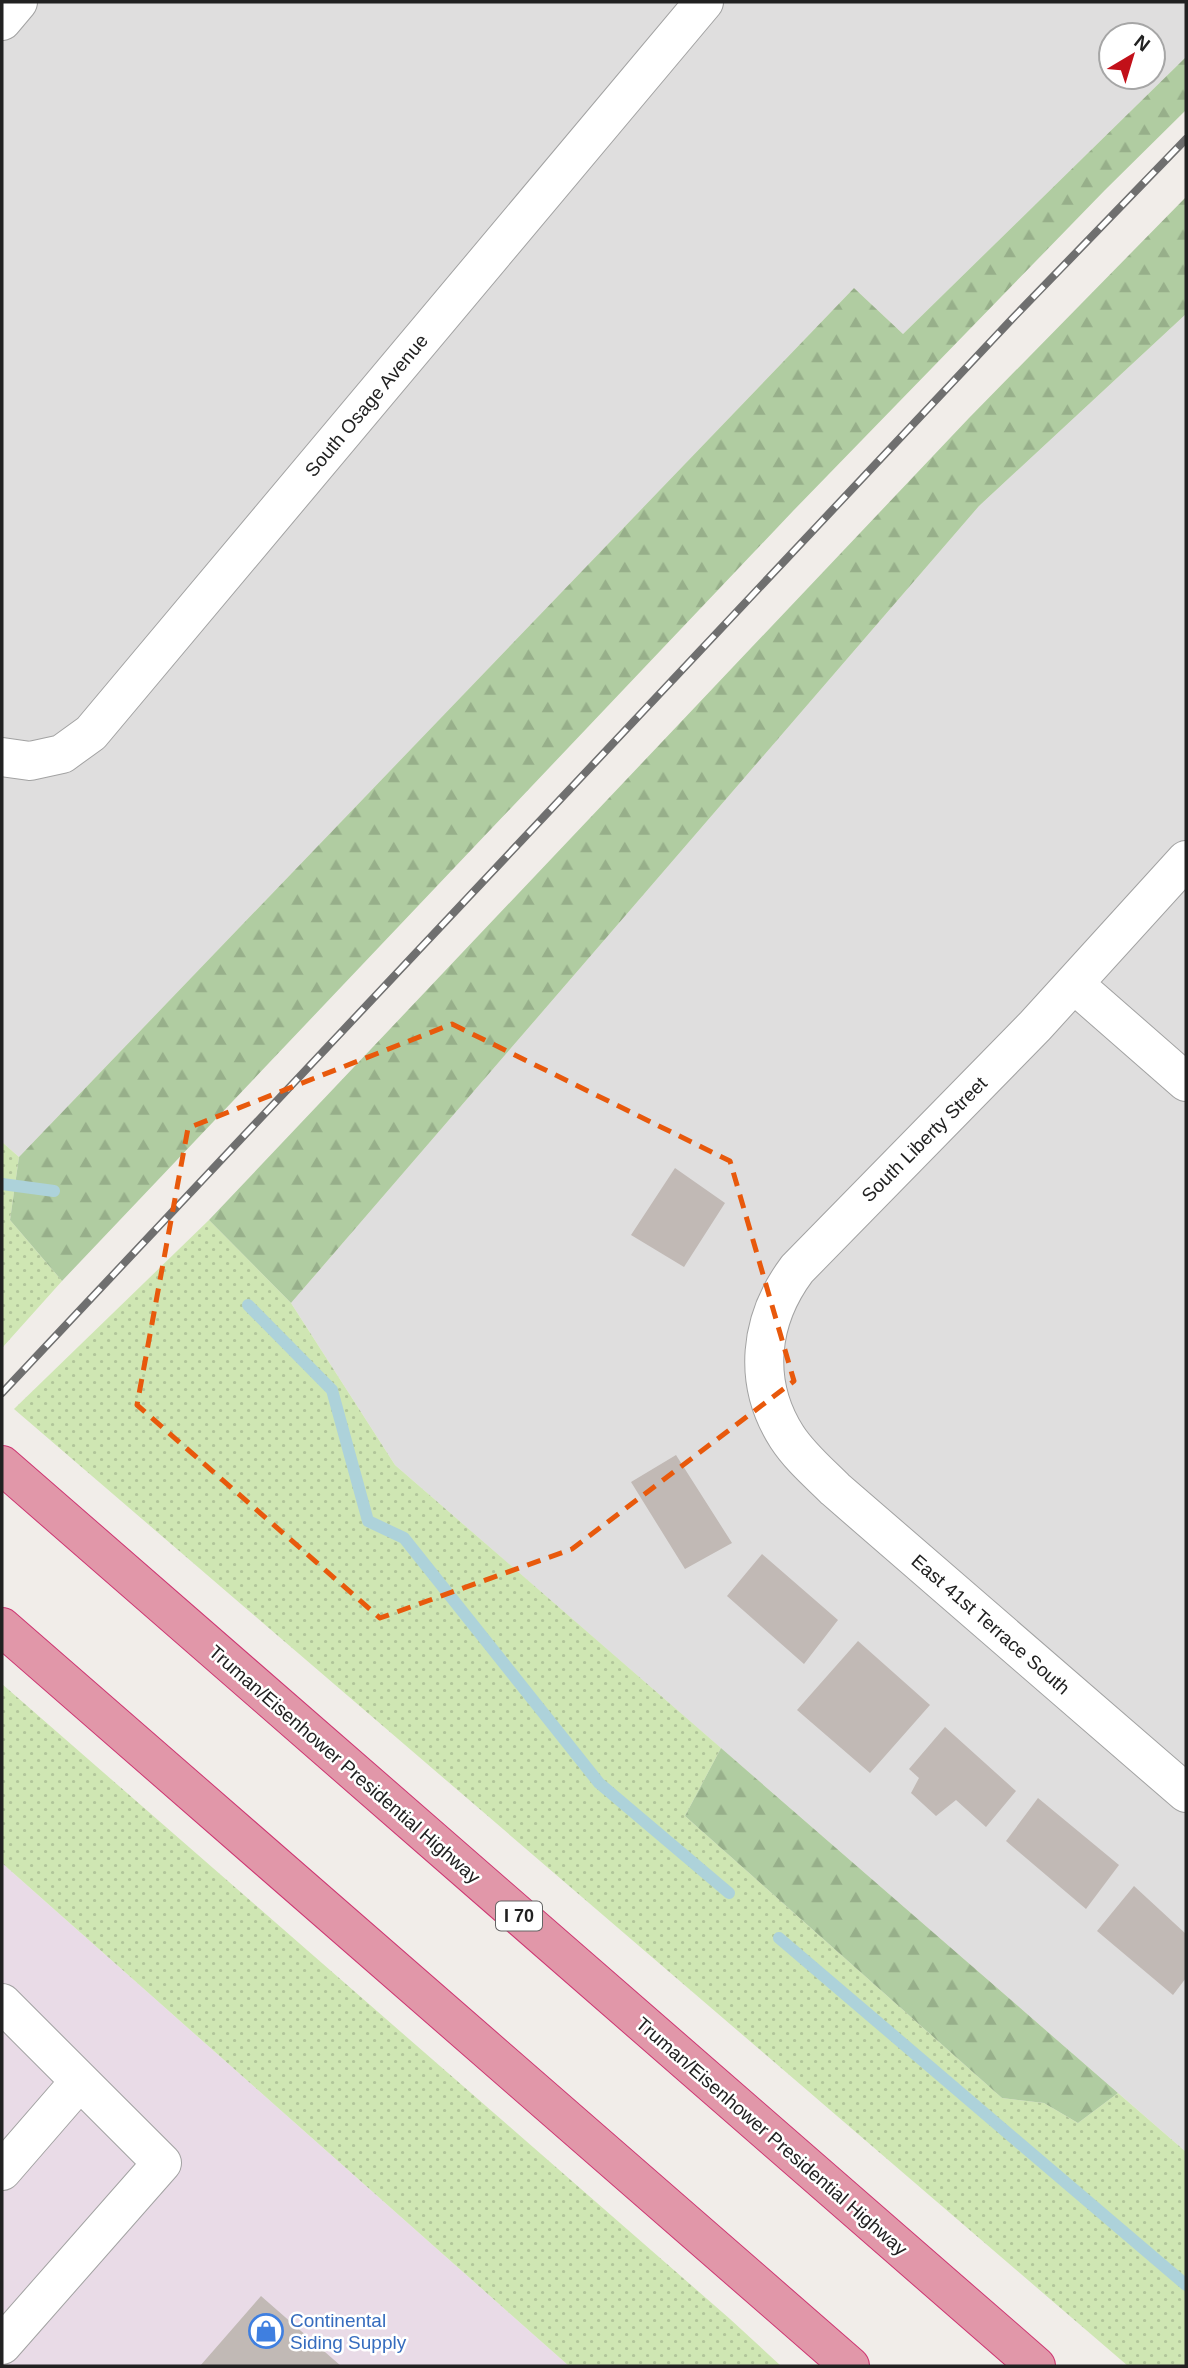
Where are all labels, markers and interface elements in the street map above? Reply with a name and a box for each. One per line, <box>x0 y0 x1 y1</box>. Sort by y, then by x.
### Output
north arrow <box>1097 21 1167 91</box>
text: N <box>1130 30 1154 55</box>
street label: South Osage Avenue <box>301 330 432 481</box>
street label: South Liberty Street <box>858 1072 992 1206</box>
street label: East 41st Terrace South <box>907 1550 1074 1699</box>
street label: Truman/Eisenhower Presidential Highway <box>205 1641 485 1888</box>
road number: I 70 <box>496 1902 542 1930</box>
street label: Truman/Eisenhower Presidential Highway <box>632 2013 912 2260</box>
place label: Continental Siding Supply <box>290 2310 407 2353</box>
shop icon: Continental Siding Supply <box>247 2312 285 2350</box>

